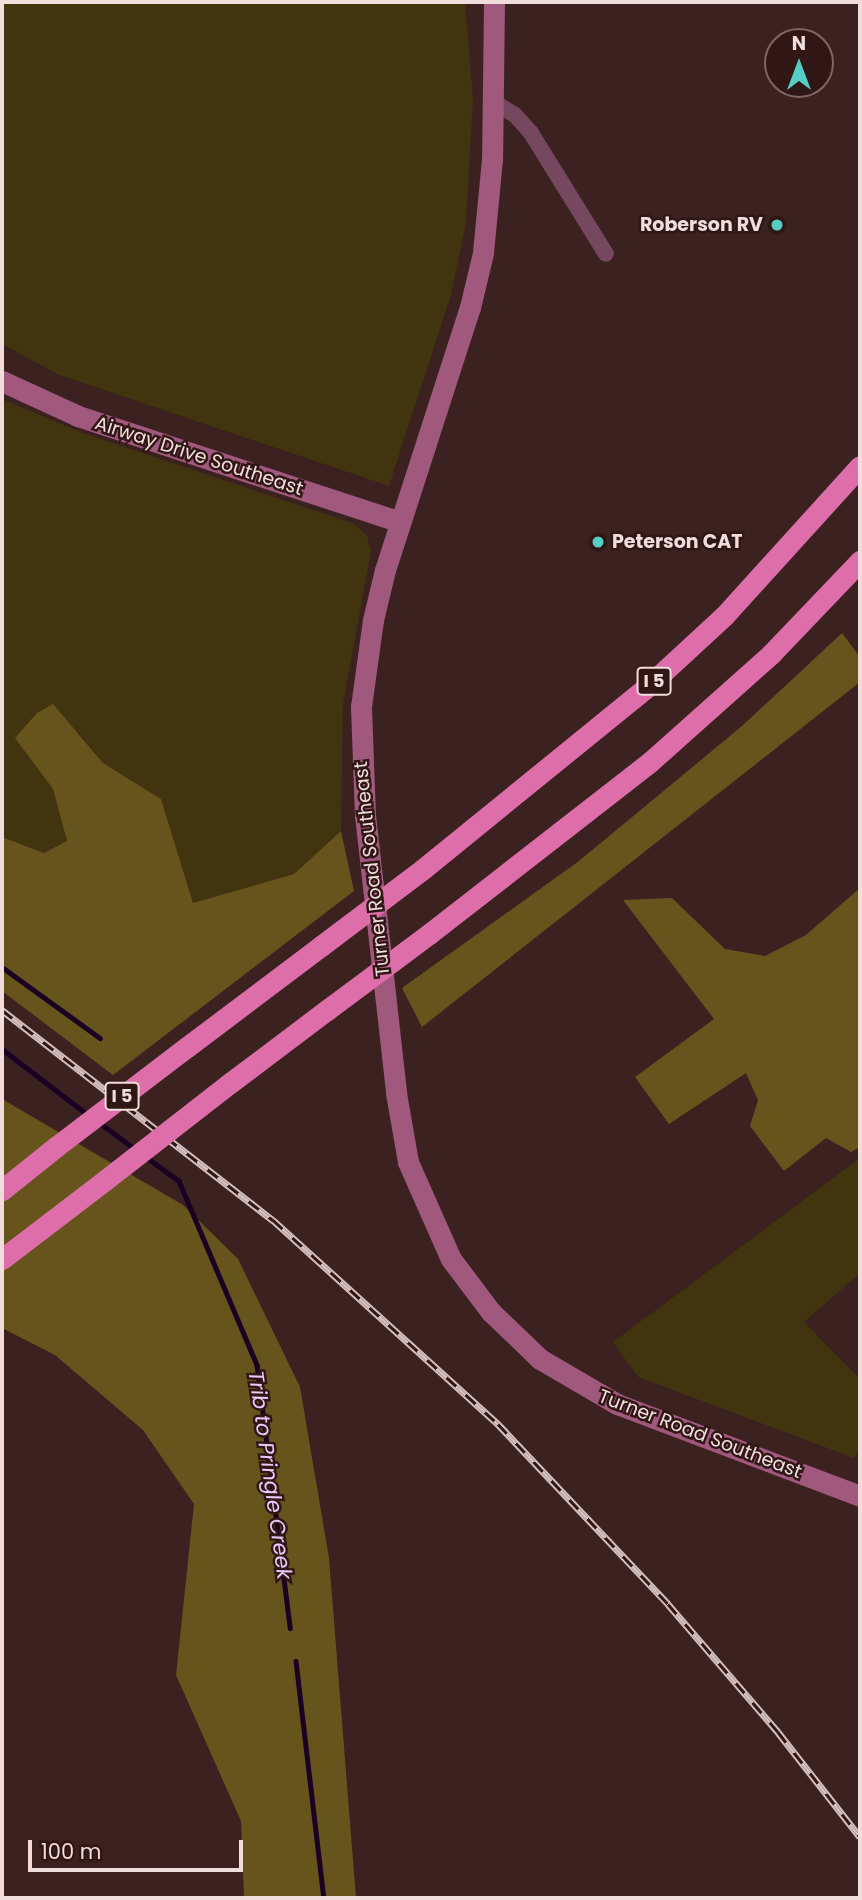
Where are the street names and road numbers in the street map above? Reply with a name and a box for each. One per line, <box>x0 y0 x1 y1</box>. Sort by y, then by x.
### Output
street label: Airway Drive Southeast <box>92 412 306 500</box>
road number: I 5 <box>636 666 672 696</box>
street label: Turner Road Southeast <box>349 760 395 978</box>
road number: I 5 <box>104 1082 140 1111</box>
street label: Turner Road Southeast <box>595 1385 805 1483</box>

